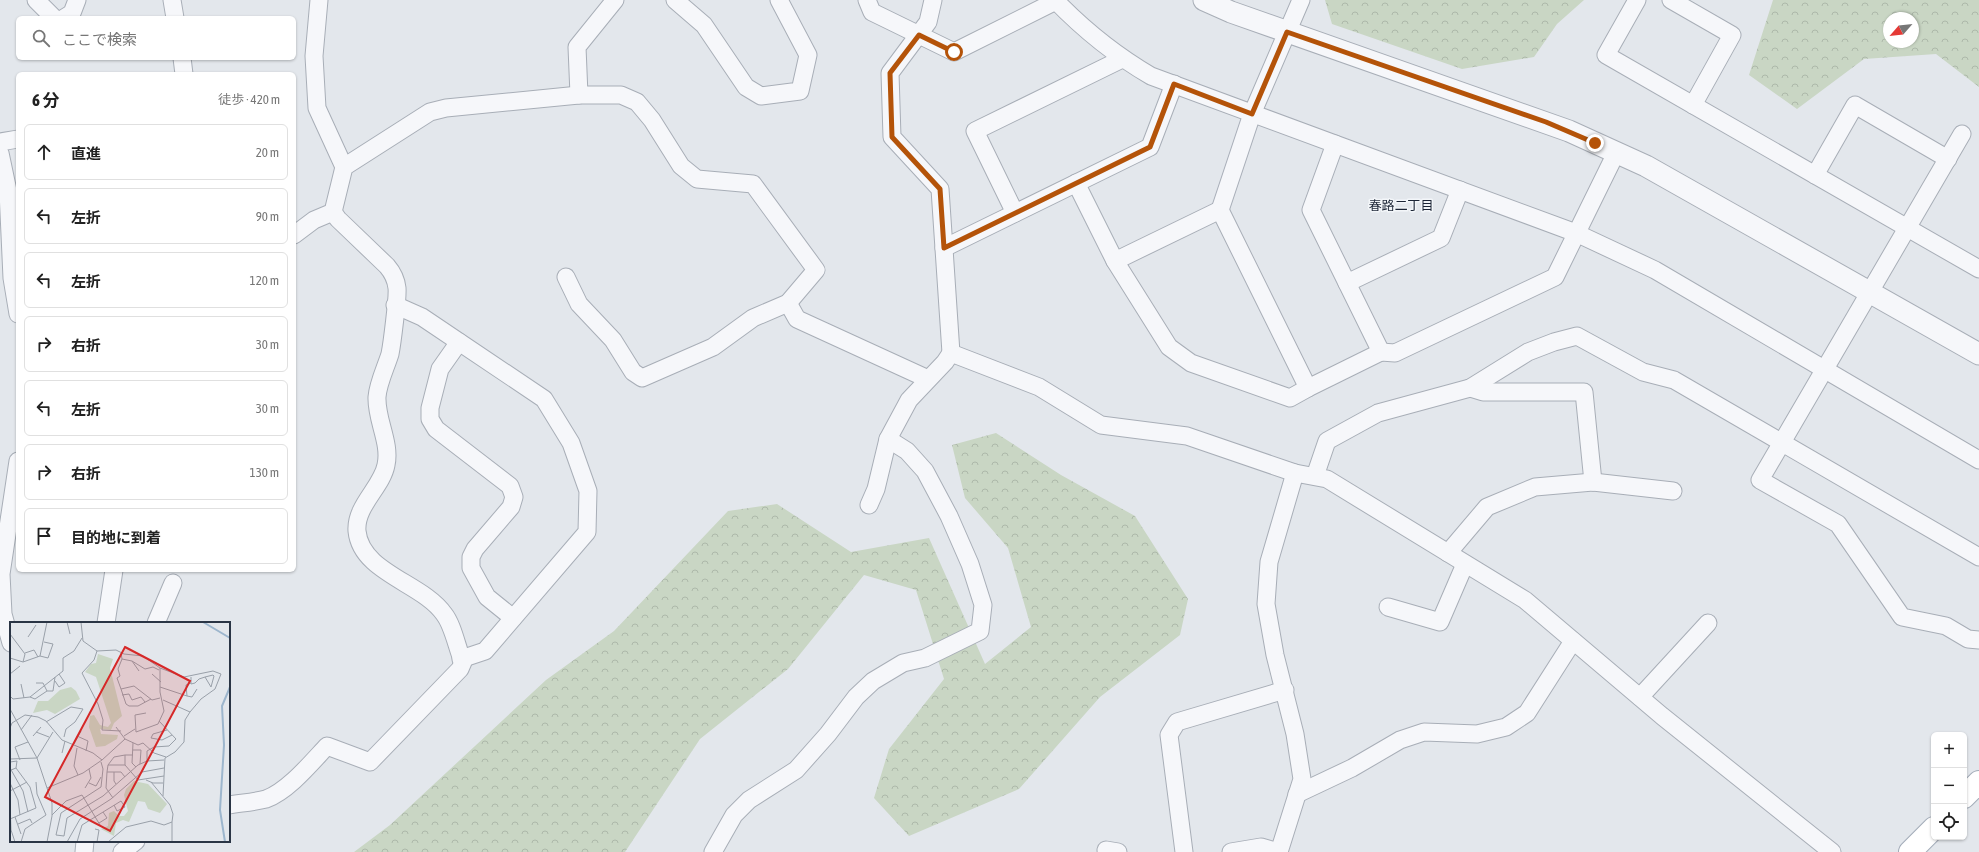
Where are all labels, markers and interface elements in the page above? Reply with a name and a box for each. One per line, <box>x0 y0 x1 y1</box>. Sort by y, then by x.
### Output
north arrow <box>1883 12 1919 48</box>
search box <box>16 16 296 60</box>
icon: search <box>30 27 52 49</box>
text: ここで検索 <box>62 31 137 48</box>
route start <box>945 43 963 61</box>
text: 6 分 <box>32 90 59 110</box>
text: 徒歩 · 420 m <box>218 92 280 107</box>
route end <box>1586 134 1604 152</box>
icon: ahead <box>33 141 55 163</box>
text: 直進 <box>71 145 101 162</box>
text: 20 m <box>256 145 279 160</box>
district label: 春路二丁目 <box>1368 198 1434 213</box>
icon: left <box>33 205 55 227</box>
text: 左折 <box>71 209 101 226</box>
text: 90 m <box>256 209 279 224</box>
icon: left <box>33 269 55 291</box>
text: 左折 <box>71 273 101 290</box>
text: 120 m <box>250 273 279 288</box>
icon: right <box>33 333 55 355</box>
text: 右折 <box>71 337 101 354</box>
text: 30 m <box>256 337 279 352</box>
icon: left <box>33 397 55 419</box>
text: 左折 <box>71 401 101 418</box>
text: 30 m <box>256 401 279 416</box>
icon: right <box>33 461 55 483</box>
text: 右折 <box>71 465 101 482</box>
text: 130 m <box>250 465 279 480</box>
icon: arrive <box>33 525 55 547</box>
text: 目的地に到着 <box>71 529 161 546</box>
inset map <box>10 622 230 842</box>
map controls <box>1931 732 1967 840</box>
button: + <box>1931 732 1967 768</box>
button: − <box>1931 768 1967 804</box>
button: locate <box>1931 804 1967 840</box>

